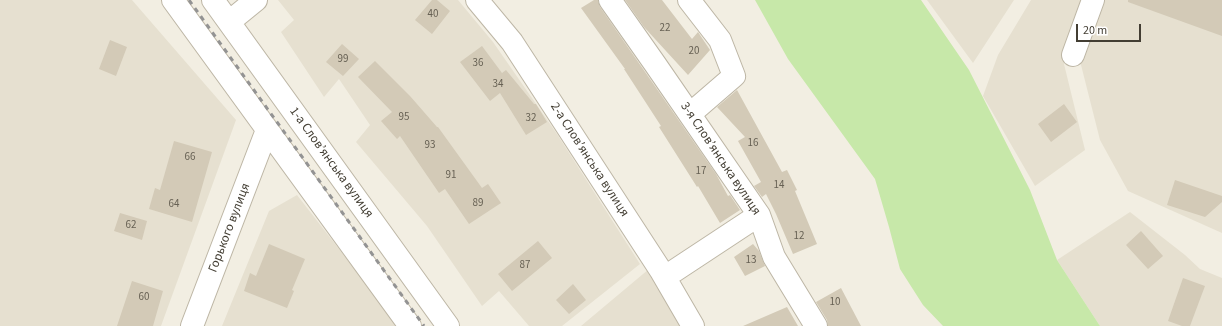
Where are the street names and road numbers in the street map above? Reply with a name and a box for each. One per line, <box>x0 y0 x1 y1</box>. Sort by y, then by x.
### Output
street label: 3-я Слов’янська вулиця <box>676 99 764 219</box>
street label: 2-а Слов’янська вулиця <box>546 100 632 220</box>
street label: 1-а Слов’янська вулиця <box>286 105 376 221</box>
street label: Горького вулиця <box>206 181 254 275</box>

